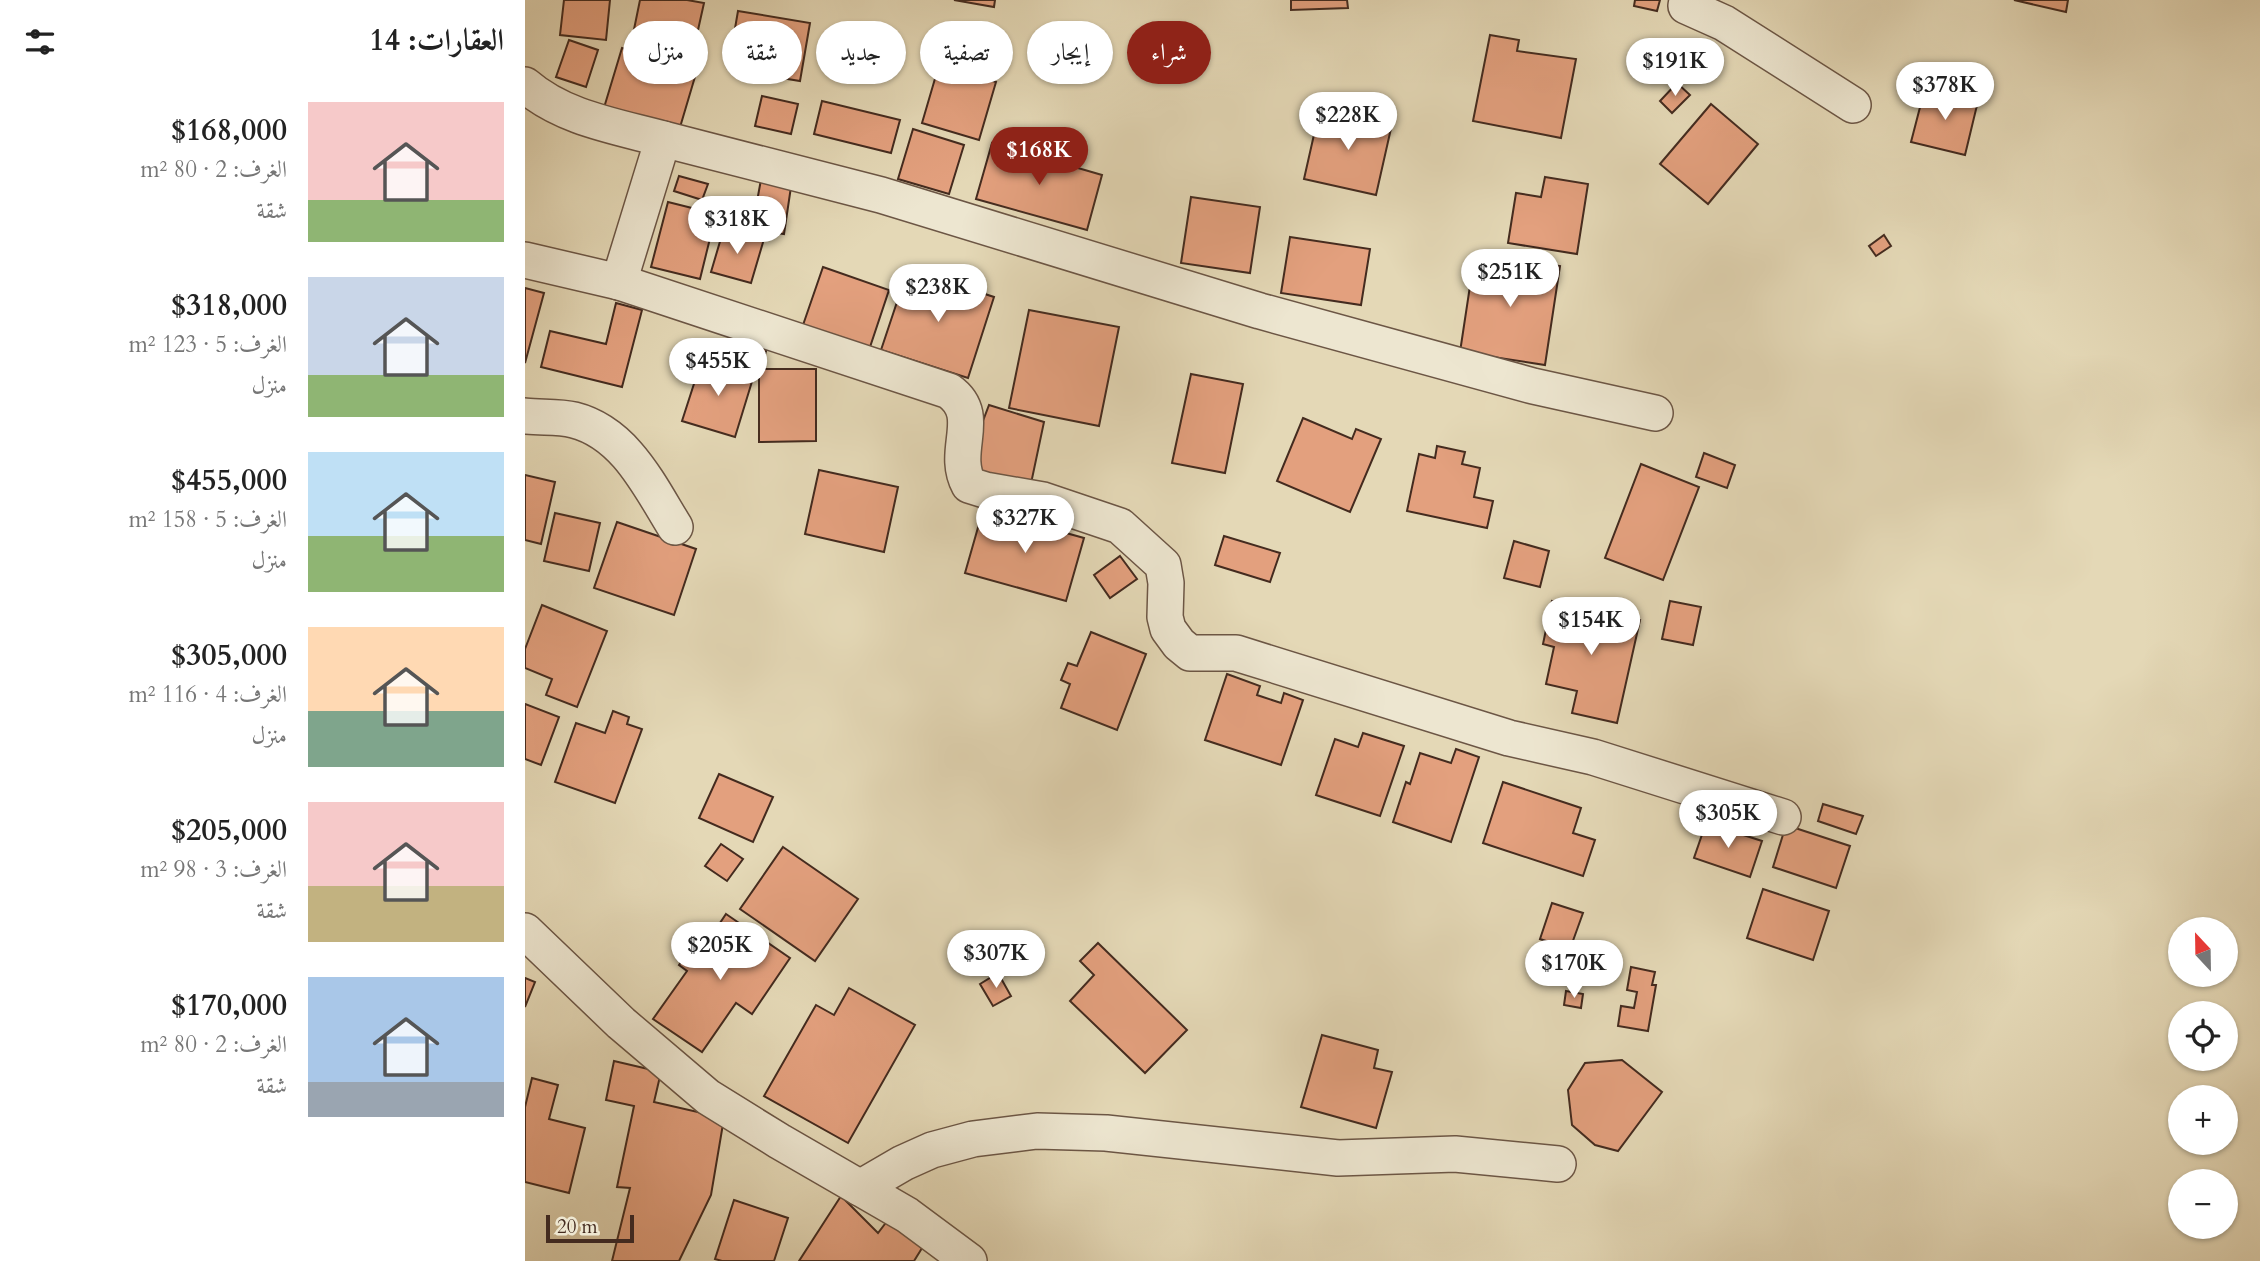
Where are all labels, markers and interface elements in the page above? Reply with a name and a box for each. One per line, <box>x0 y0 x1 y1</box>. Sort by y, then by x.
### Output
text: العقارات: 14 <box>369 20 504 61</box>
chip: منزل <box>623 21 708 84</box>
chip: شقة <box>722 21 802 84</box>
chip: جديد <box>816 21 906 84</box>
chip: تصفية <box>920 21 1013 84</box>
chip: إيجار <box>1027 21 1113 84</box>
chip: شراء <box>1127 21 1211 84</box>
icon: filters <box>21 23 59 61</box>
pin: $191K <box>1626 38 1724 98</box>
text: $191K <box>1642 45 1708 76</box>
pin: $378K <box>1896 62 1994 122</box>
text: $378K <box>1912 69 1978 100</box>
pin: $228K <box>1299 92 1397 152</box>
text: $228K <box>1315 99 1381 130</box>
text: $168,000 <box>171 110 287 151</box>
pin: $168K <box>990 128 1088 187</box>
icon: home <box>364 130 448 214</box>
text: $168K <box>1006 134 1072 165</box>
text: الغرف: 2 · 80 m² <box>140 154 287 185</box>
text: شقة <box>257 195 287 226</box>
pin: $318K <box>688 196 786 256</box>
text: $318K <box>704 203 770 234</box>
pin: $251K <box>1461 250 1559 309</box>
text: $251K <box>1477 256 1543 287</box>
pin: $238K <box>889 264 987 324</box>
text: $238K <box>905 271 971 302</box>
text: $318,000 <box>171 285 287 326</box>
icon: home <box>364 305 448 389</box>
text: الغرف: 5 · 123 m² <box>128 329 287 360</box>
pin: $455K <box>669 338 767 398</box>
text: $455K <box>685 345 751 376</box>
text: منزل <box>252 370 287 401</box>
text: $455,000 <box>171 460 287 501</box>
icon: home <box>364 480 448 564</box>
pin: $327K <box>976 496 1074 555</box>
text: $327K <box>992 502 1058 533</box>
text: الغرف: 5 · 158 m² <box>128 504 287 535</box>
text: منزل <box>252 545 287 576</box>
pin: $154K <box>1542 598 1640 657</box>
text: $154K <box>1558 604 1624 635</box>
text: $305,000 <box>171 635 287 676</box>
icon: home <box>364 655 448 739</box>
text: الغرف: 4 · 116 m² <box>128 679 287 710</box>
text: منزل <box>252 720 287 751</box>
pin: $305K <box>1679 790 1777 850</box>
text: $305K <box>1695 797 1761 828</box>
text: $205,000 <box>171 810 287 851</box>
icon: home <box>364 830 448 914</box>
text: الغرف: 3 · 98 m² <box>140 854 287 885</box>
text: شقة <box>257 895 287 926</box>
north arrow <box>2168 917 2238 987</box>
map controls <box>2168 917 2238 1239</box>
pin: $205K <box>671 922 769 982</box>
text: $205K <box>687 929 753 960</box>
pin: $307K <box>947 930 1045 990</box>
text: $307K <box>963 937 1029 968</box>
pin: $170K <box>1525 940 1623 1000</box>
text: $170K <box>1541 947 1607 978</box>
text: $170,000 <box>171 985 287 1026</box>
button: locate <box>2168 1001 2238 1071</box>
icon: home <box>364 1005 448 1089</box>
text: الغرف: 2 · 80 m² <box>140 1029 287 1060</box>
text: شقة <box>257 1070 287 1101</box>
button: + <box>2168 1085 2238 1155</box>
button: − <box>2168 1169 2238 1239</box>
scale bar <box>546 1212 633 1244</box>
text: 20 m <box>557 1214 598 1240</box>

